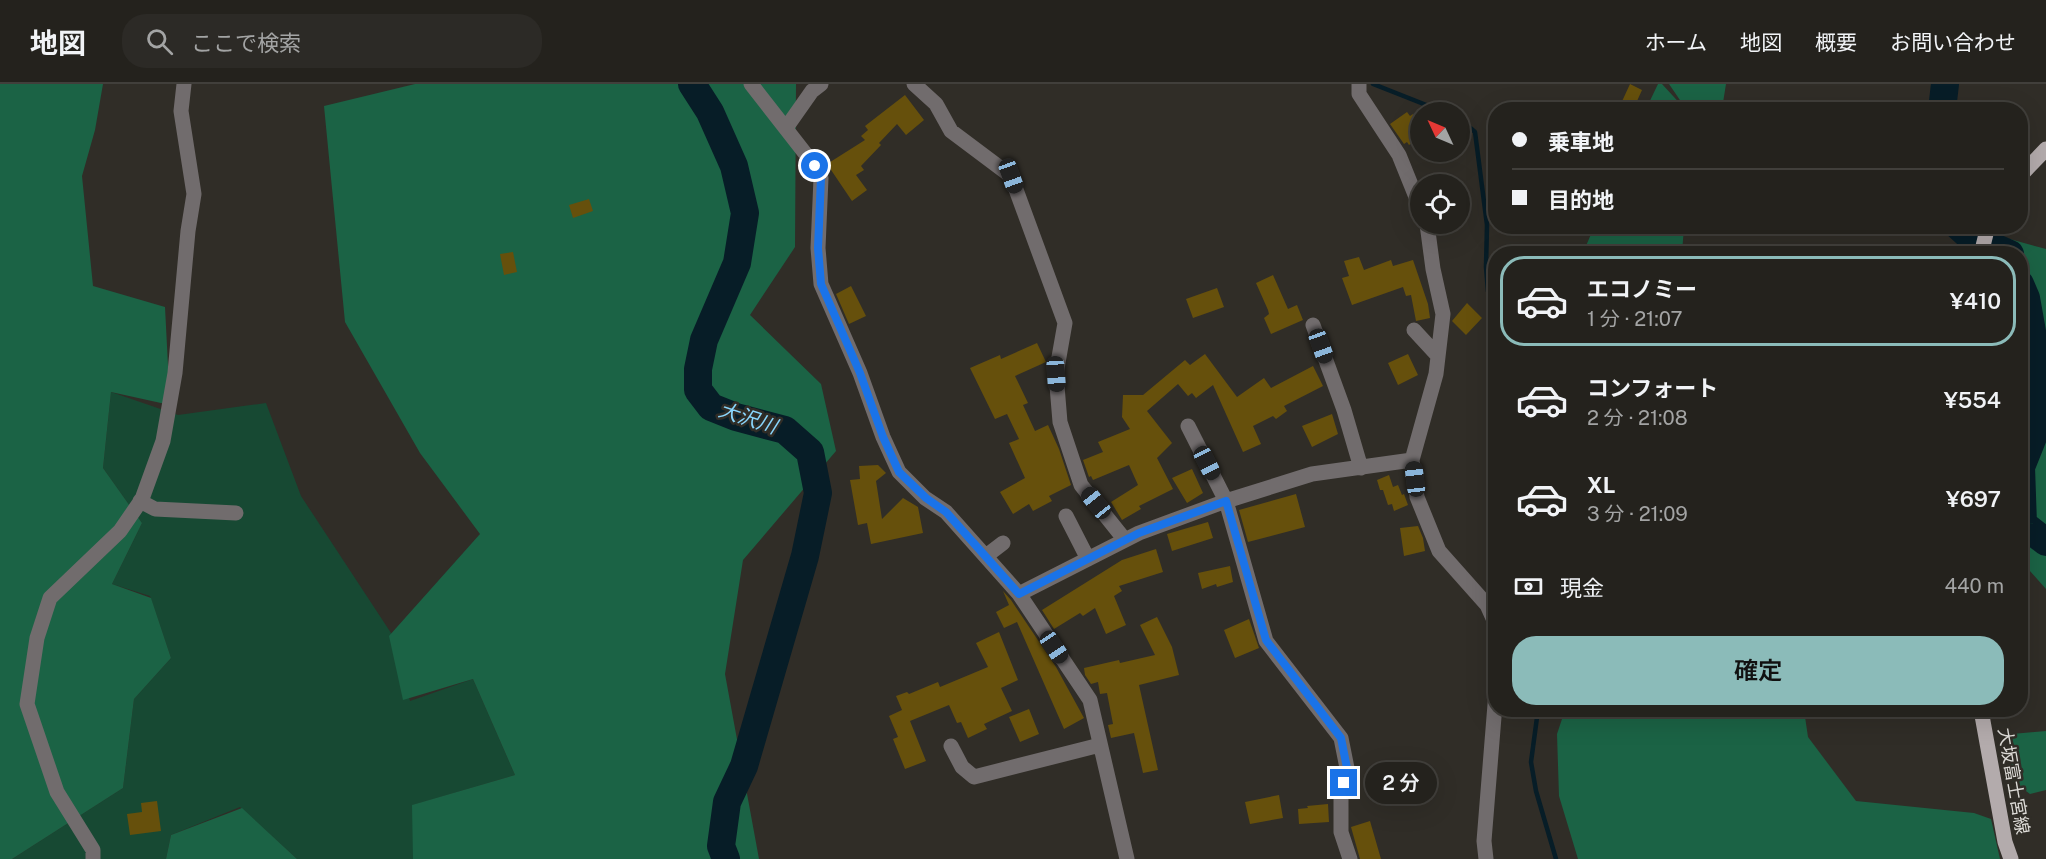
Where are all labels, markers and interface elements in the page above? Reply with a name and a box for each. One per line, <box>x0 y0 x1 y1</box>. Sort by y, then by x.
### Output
search box <box>122 14 542 68</box>
icon: search <box>143 25 176 58</box>
text: 地図 <box>30 26 86 59</box>
text: ここで検索 <box>191 30 301 56</box>
text: ホーム <box>1645 30 1707 55</box>
text: 地図 <box>1740 30 1782 55</box>
text: 概要 <box>1815 30 1857 55</box>
text: お問い合わせ <box>1890 30 2016 55</box>
north arrow <box>1410 102 1470 162</box>
map controls <box>1410 102 1470 234</box>
text: 乗車地 <box>1548 129 1614 155</box>
route start <box>801 152 828 179</box>
car <box>996 156 1026 196</box>
button: locate <box>1410 174 1470 234</box>
text: 目的地 <box>1548 187 1614 213</box>
icon: car <box>1515 274 1569 328</box>
text: エコノミー <box>1587 276 1697 302</box>
text: ¥410 <box>1950 288 2001 314</box>
text: 1 分 · 21:07 <box>1587 307 1683 331</box>
car <box>1306 326 1336 366</box>
car <box>1046 355 1066 393</box>
icon: car <box>1515 373 1569 427</box>
text: コンフォート <box>1587 375 1718 401</box>
text: ¥554 <box>1944 387 2001 413</box>
water label: 大沢川 <box>716 397 782 439</box>
text: 2 分 · 21:08 <box>1587 406 1688 430</box>
car <box>1191 443 1223 483</box>
car <box>1404 460 1426 498</box>
icon: car <box>1515 472 1569 526</box>
text: XL <box>1587 472 1615 498</box>
car <box>1078 483 1114 523</box>
text: ¥697 <box>1946 486 2001 512</box>
text: 3 分 · 21:09 <box>1587 502 1688 526</box>
icon: cash <box>1512 570 1545 603</box>
text: 440 m <box>1944 574 2004 598</box>
text: 現金 <box>1560 575 1604 601</box>
car <box>1036 627 1072 667</box>
button: 確定 <box>1512 636 2004 705</box>
street label: 大坂富士宮線 <box>1994 726 2034 836</box>
callout: 2 分 <box>1365 762 1437 804</box>
route end <box>1330 769 1357 796</box>
text: 2 分 <box>1382 771 1420 795</box>

